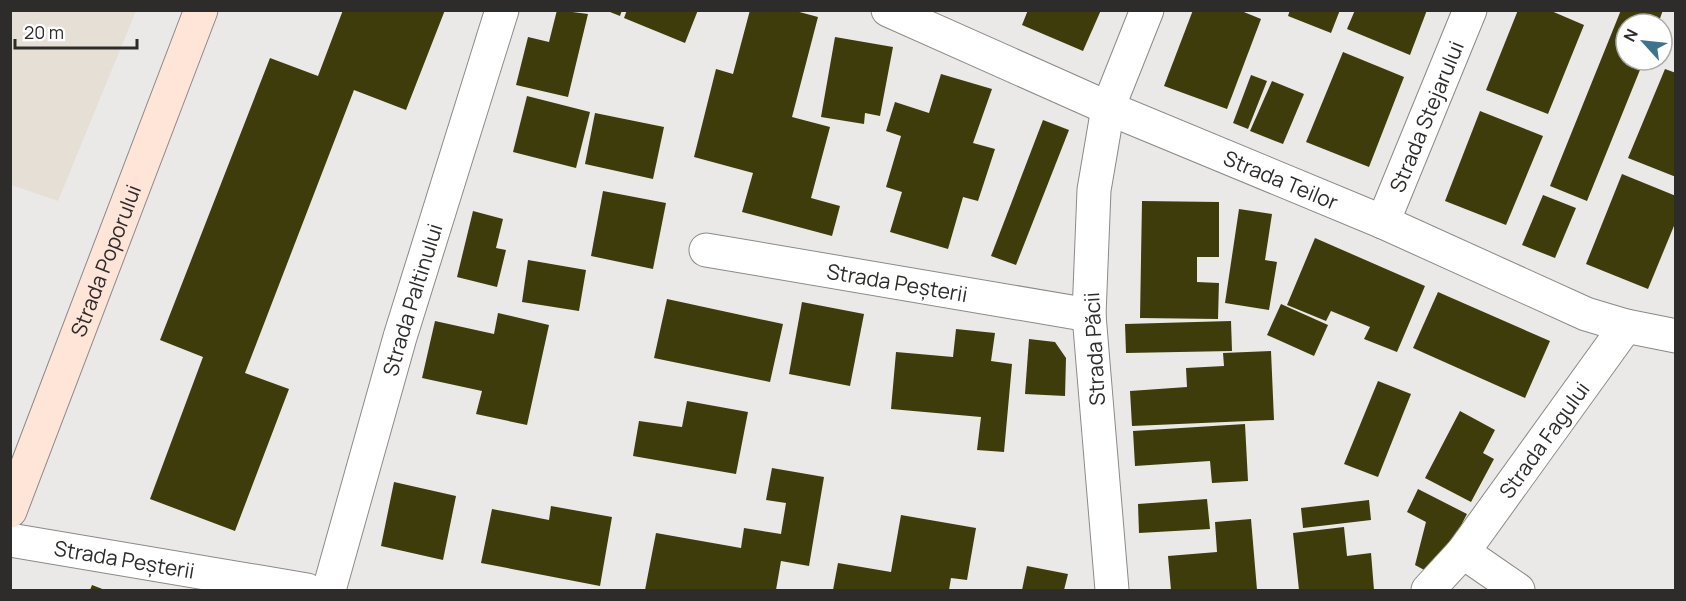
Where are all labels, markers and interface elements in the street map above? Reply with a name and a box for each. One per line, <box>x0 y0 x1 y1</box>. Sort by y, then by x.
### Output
scale bar <box>15 12 136 50</box>
north arrow <box>1614 12 1674 72</box>
text: 20 m <box>24 20 64 44</box>
text: N <box>1618 25 1643 45</box>
street label: Strada Stejarului <box>1383 37 1470 196</box>
street label: Strada Teilor <box>1219 143 1343 216</box>
street label: Strada Poporului <box>64 180 147 341</box>
street label: Strada Paltinului <box>376 220 449 379</box>
street label: Strada Peșterii <box>825 257 970 308</box>
street label: Strada Păcii <box>1077 292 1111 406</box>
street label: Strada Fagului <box>1492 376 1596 504</box>
street label: Strada Peșterii <box>52 534 197 585</box>

